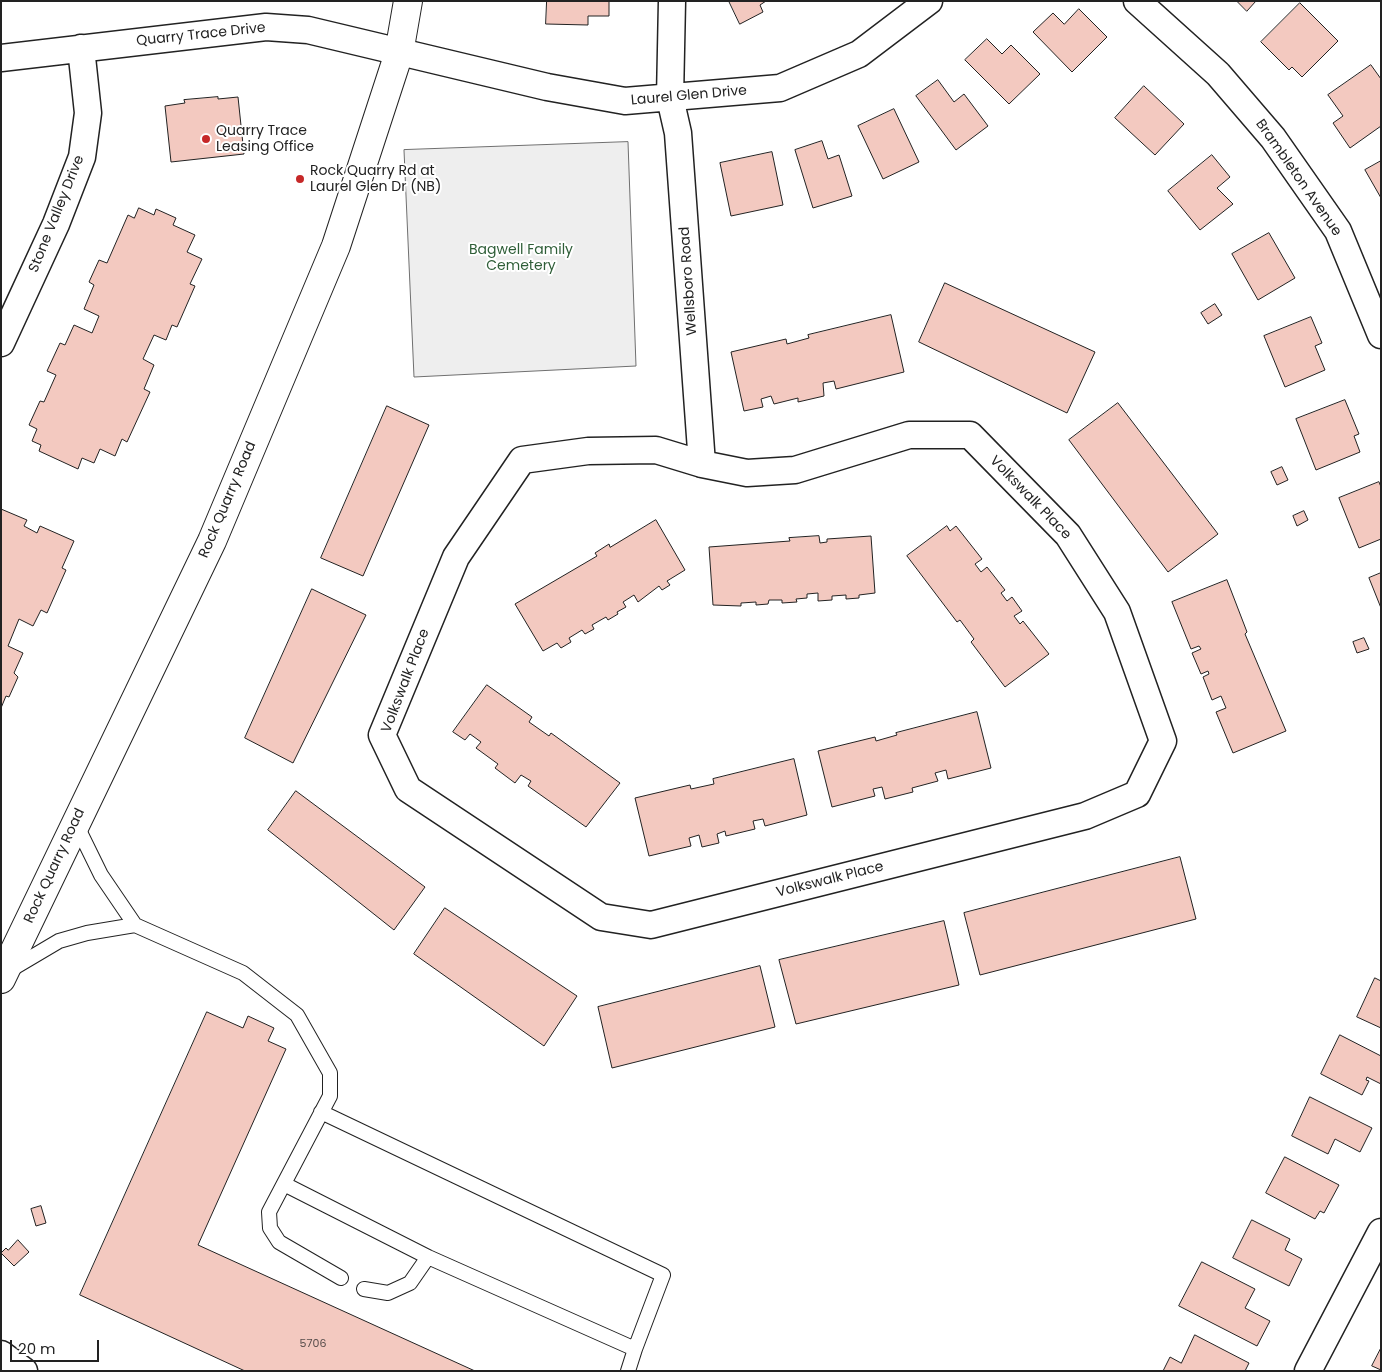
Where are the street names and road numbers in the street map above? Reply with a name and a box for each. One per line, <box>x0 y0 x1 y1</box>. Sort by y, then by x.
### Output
street label: Quarry Trace Drive <box>136 20 266 50</box>
street label: Laurel Glen Drive <box>630 83 748 109</box>
street label: Brambleton Avenue <box>1251 116 1345 240</box>
street label: Stone Valley Drive <box>26 153 88 275</box>
street label: Wellsboro Road <box>677 226 701 336</box>
street label: Rock Quarry Road <box>196 439 260 561</box>
street label: Volkswalk Place <box>986 453 1074 543</box>
street label: Volkswalk Place <box>378 627 434 735</box>
street label: Rock Quarry Road <box>21 806 89 926</box>
street label: Volkswalk Place <box>775 859 885 901</box>

